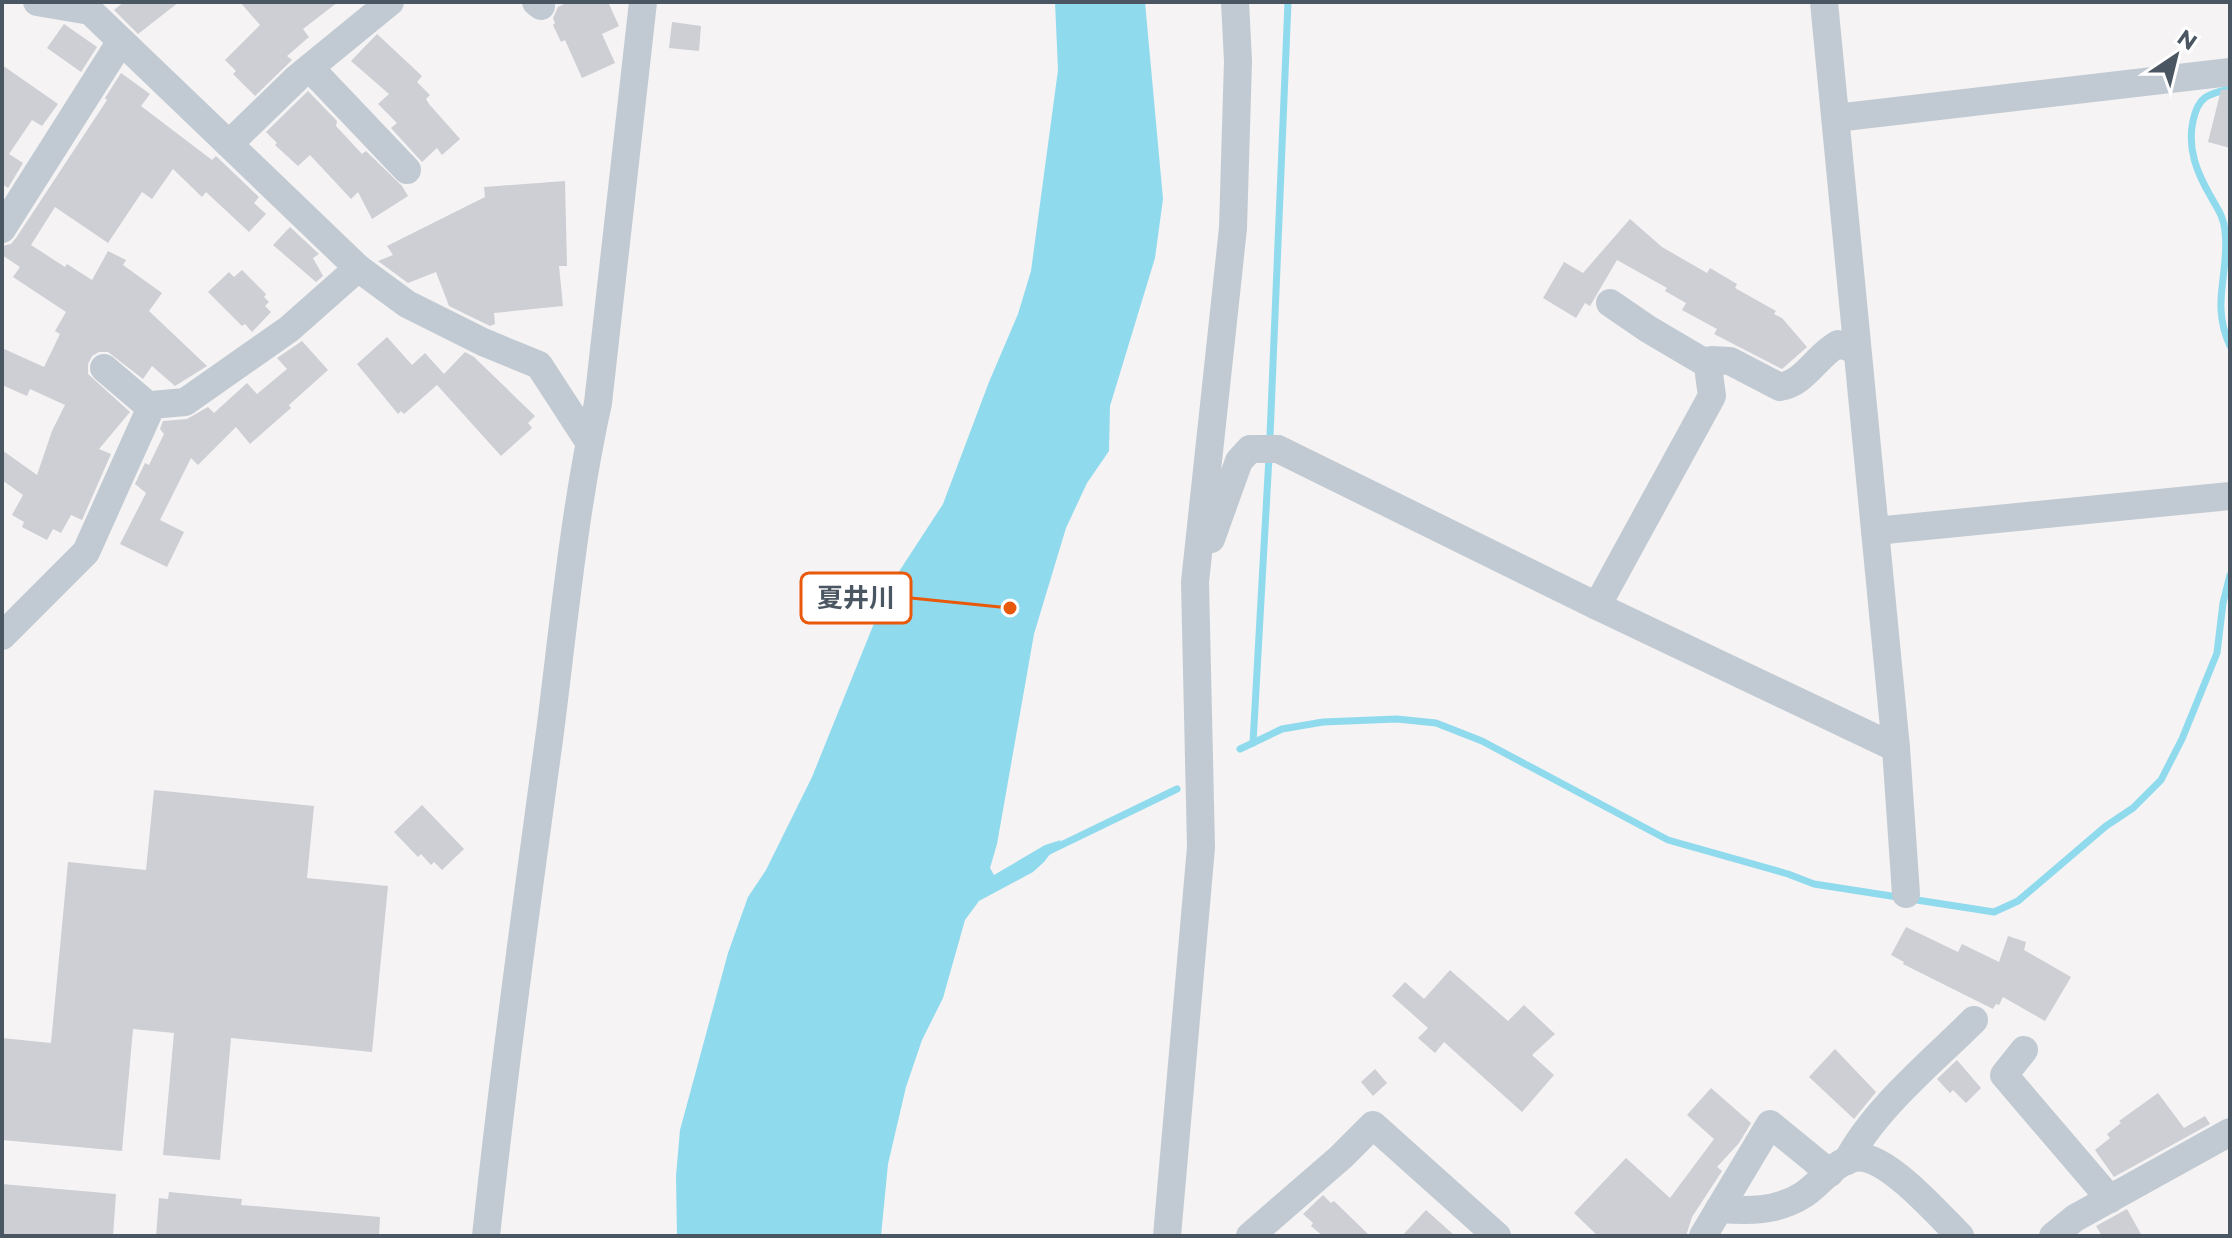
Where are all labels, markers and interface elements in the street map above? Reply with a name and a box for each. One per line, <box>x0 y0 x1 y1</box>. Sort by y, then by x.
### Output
north arrow <box>2136 16 2216 96</box>
text: N <box>2172 24 2202 56</box>
callout: 夏井川 <box>801 573 911 623</box>
text: 夏井川 <box>817 582 895 614</box>

